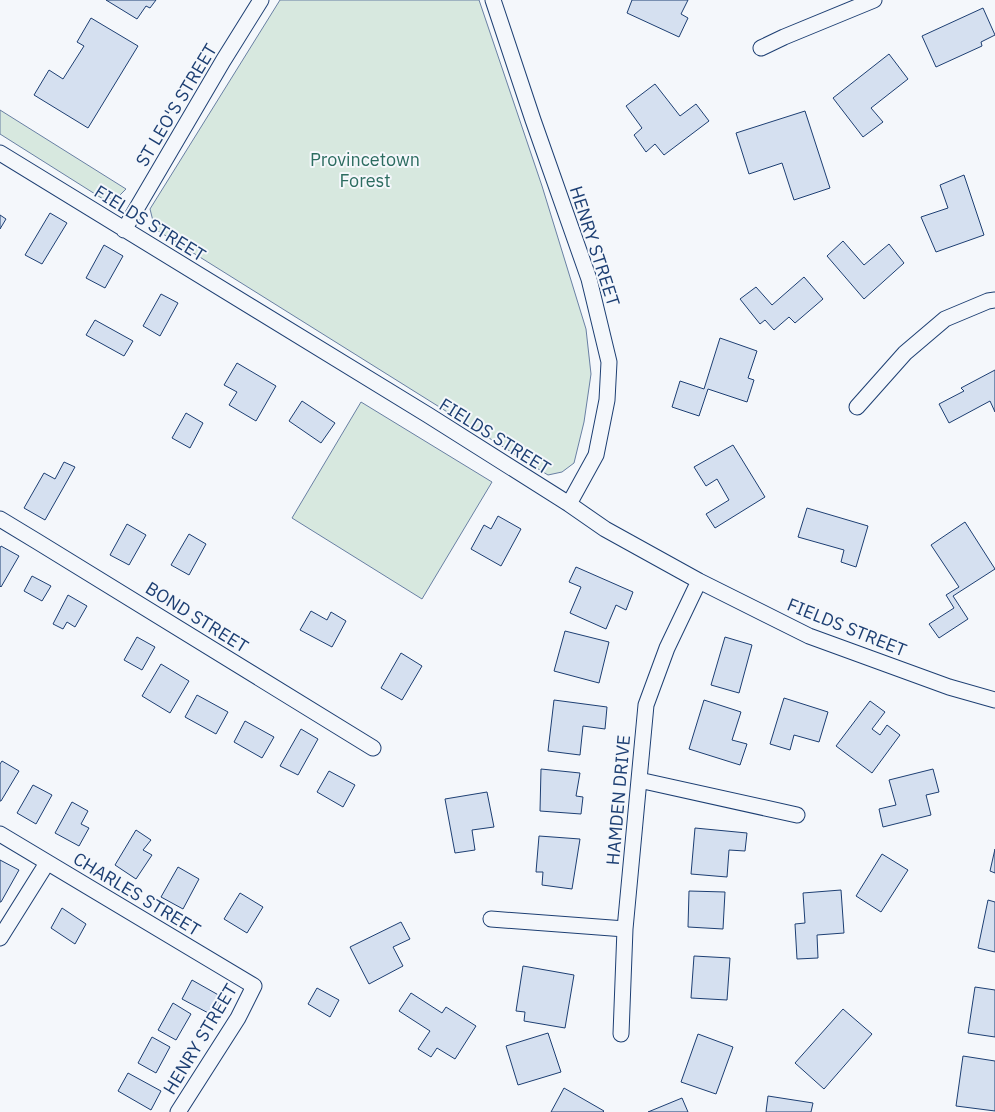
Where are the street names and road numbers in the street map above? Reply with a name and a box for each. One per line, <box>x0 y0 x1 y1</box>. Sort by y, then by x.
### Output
street label: ST LEO'S STREET <box>130 39 222 171</box>
street label: FIELDS STREET <box>90 180 210 266</box>
street label: HENRY STREET <box>565 183 625 309</box>
street label: FIELDS STREET <box>435 393 555 479</box>
street label: BOND STREET <box>141 576 253 658</box>
street label: FIELDS STREET <box>784 593 910 661</box>
street label: HAMDEN DRIVE <box>601 734 635 866</box>
street label: CHARLES STREET <box>69 847 205 941</box>
street label: HENRY STREET <box>158 979 242 1099</box>

